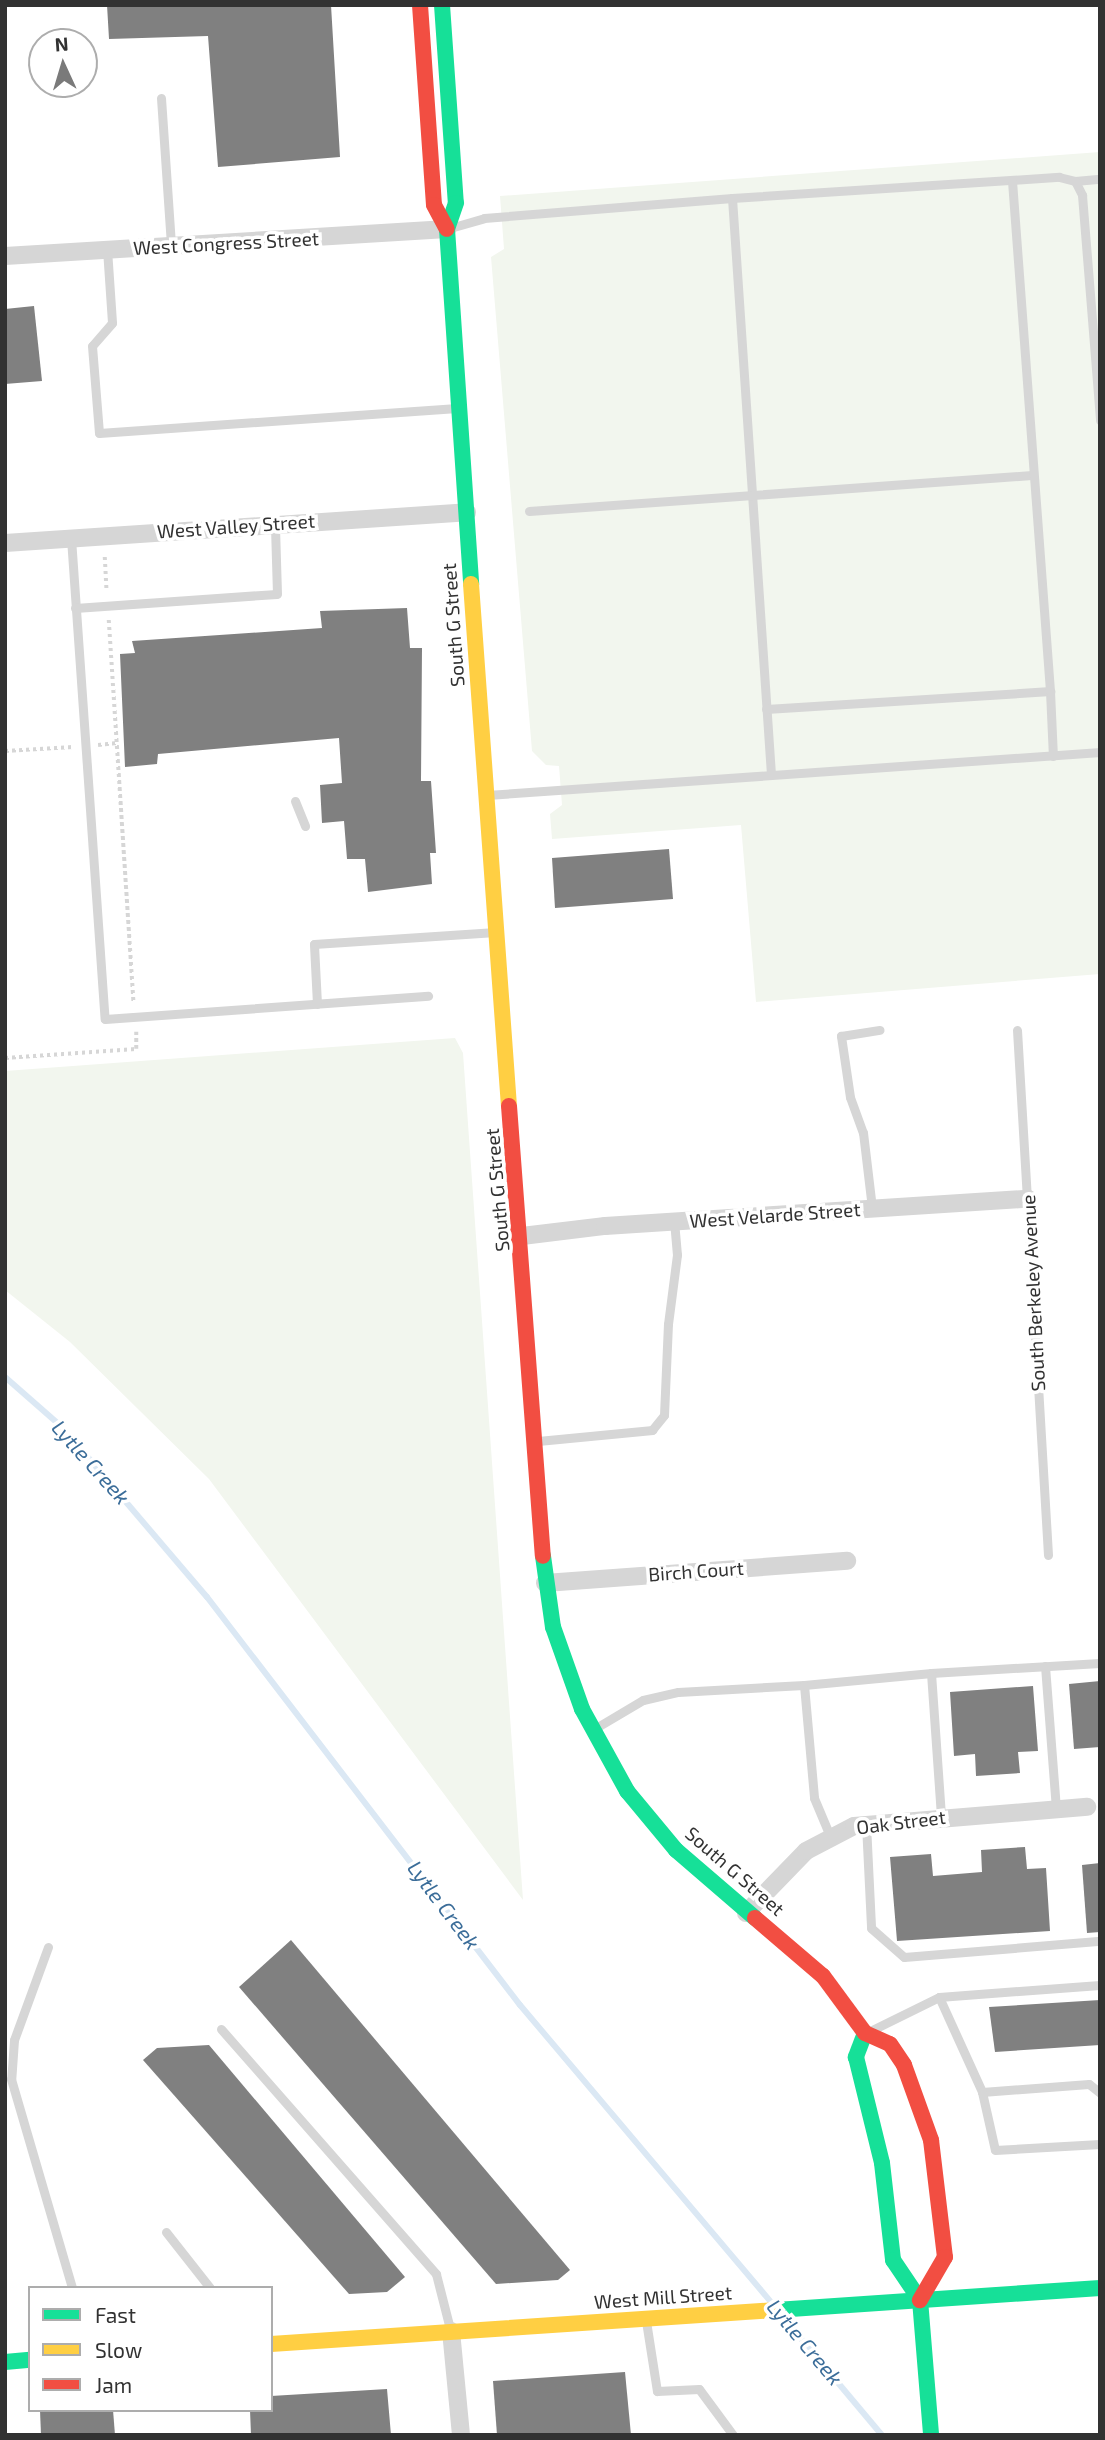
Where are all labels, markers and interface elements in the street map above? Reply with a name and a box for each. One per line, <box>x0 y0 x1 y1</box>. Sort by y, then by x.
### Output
north arrow <box>28 28 98 98</box>
text: N <box>54 32 69 55</box>
street label: West Congress Street <box>132 227 320 259</box>
street label: West Valley Street <box>156 509 316 543</box>
street label: South G Street <box>437 562 469 688</box>
street label: South G Street <box>480 1127 514 1253</box>
street label: South Berkeley Avenue <box>1016 1194 1050 1392</box>
street label: West Velarde Street <box>689 1198 861 1232</box>
water label: Lytle Creek <box>47 1415 135 1509</box>
street label: Birch Court <box>647 1556 745 1586</box>
street label: Oak Street <box>855 1805 947 1839</box>
street label: South G Street <box>681 1822 789 1920</box>
water label: Lytle Creek <box>403 1856 485 1954</box>
street label: West Mill Street <box>593 2281 733 2313</box>
legend <box>28 2286 273 2412</box>
water label: Lytle Creek <box>762 2294 848 2390</box>
text: Fast <box>95 2302 136 2327</box>
text: Slow <box>95 2337 142 2362</box>
text: Jam <box>95 2372 132 2397</box>

